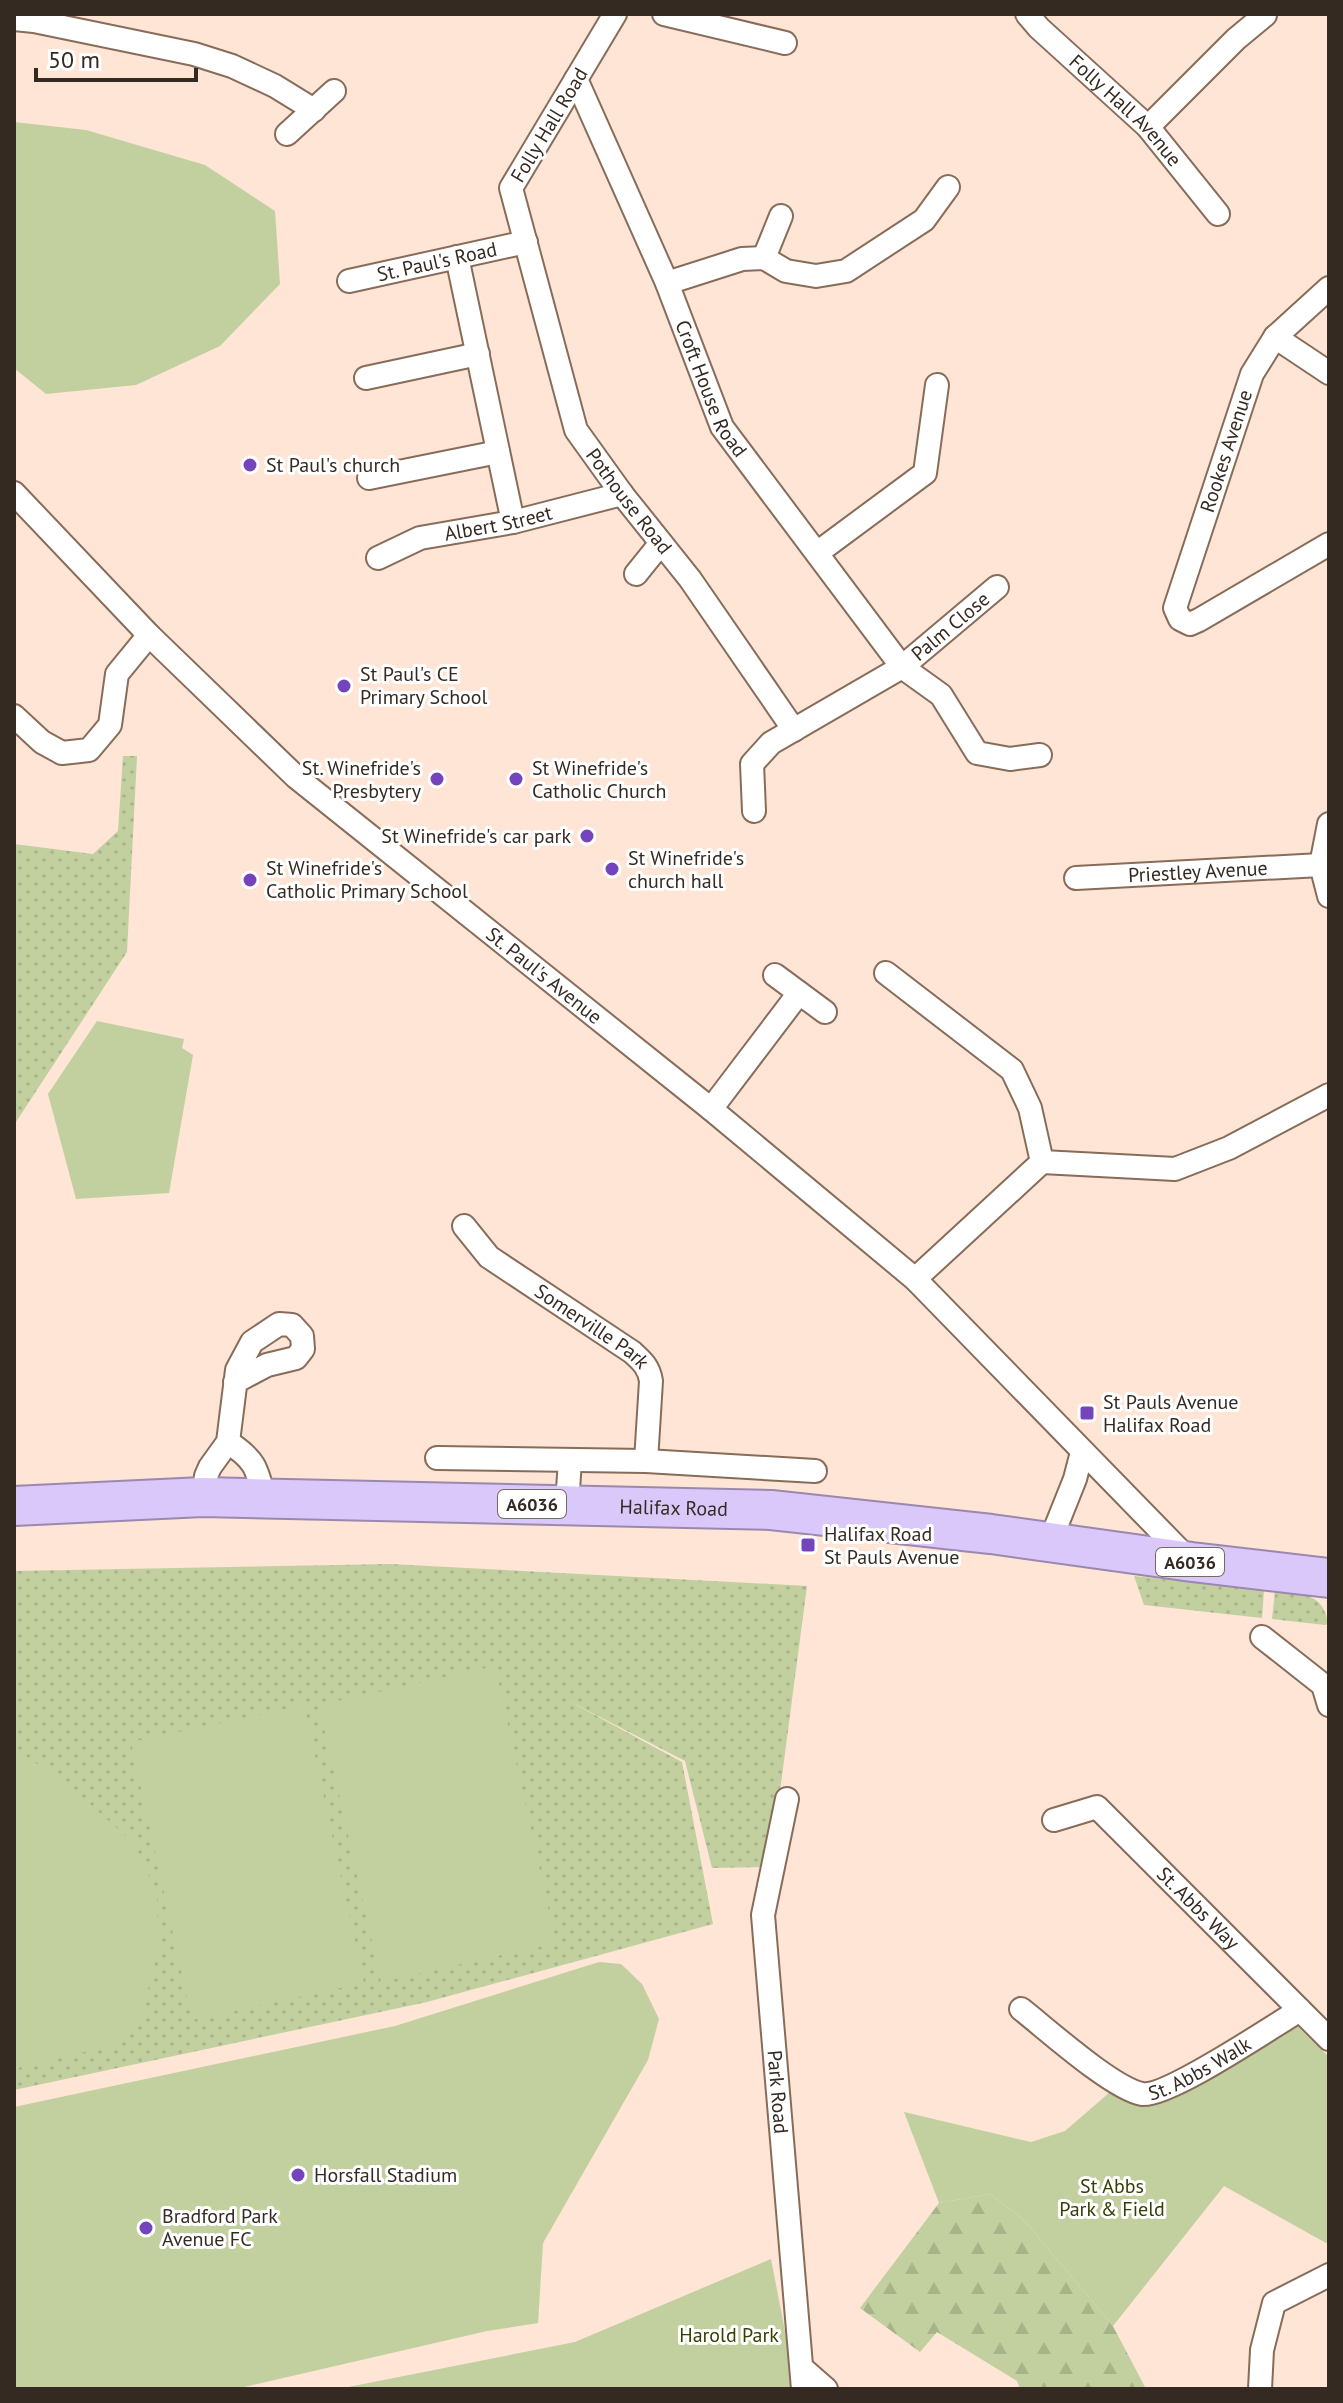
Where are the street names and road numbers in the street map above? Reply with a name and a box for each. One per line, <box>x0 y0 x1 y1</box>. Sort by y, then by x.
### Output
street label: Folly Hall Avenue <box>1064 49 1187 172</box>
street label: Folly Hall Road <box>505 63 593 187</box>
street label: St. Paul's Road <box>374 236 499 287</box>
street label: Croft House Road <box>669 316 753 462</box>
street label: Rookes Avenue <box>1194 386 1258 516</box>
street label: Pothouse Road <box>580 443 678 559</box>
street label: Albert Street <box>442 499 555 547</box>
street label: Palm Close <box>906 586 995 667</box>
street label: Priestley Avenue <box>1128 855 1268 888</box>
street label: St. Paul's Avenue <box>481 921 607 1030</box>
street label: Somerville Park <box>530 1278 656 1375</box>
road number: A6036 <box>498 1490 566 1518</box>
street label: Halifax Road <box>619 1494 728 1522</box>
road number: A6036 <box>1156 1548 1224 1576</box>
street label: St. Abbs Way <box>1151 1861 1246 1956</box>
street label: St. Abbs Walk <box>1145 2031 1256 2106</box>
street label: Park Road <box>761 2049 794 2135</box>

